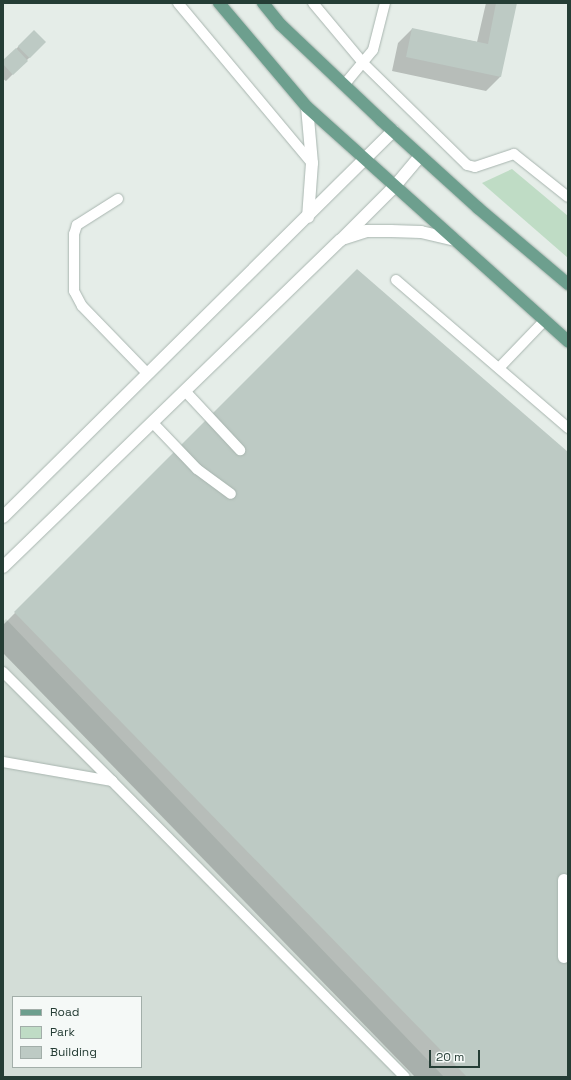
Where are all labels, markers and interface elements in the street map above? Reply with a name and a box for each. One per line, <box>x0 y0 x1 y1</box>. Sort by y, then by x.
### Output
legend <box>12 996 142 1068</box>
text: Road <box>50 1004 79 1020</box>
text: Park <box>50 1024 75 1040</box>
scale bar <box>431 1042 482 1068</box>
text: Building <box>50 1044 97 1060</box>
text: 20 m <box>436 1049 464 1065</box>

